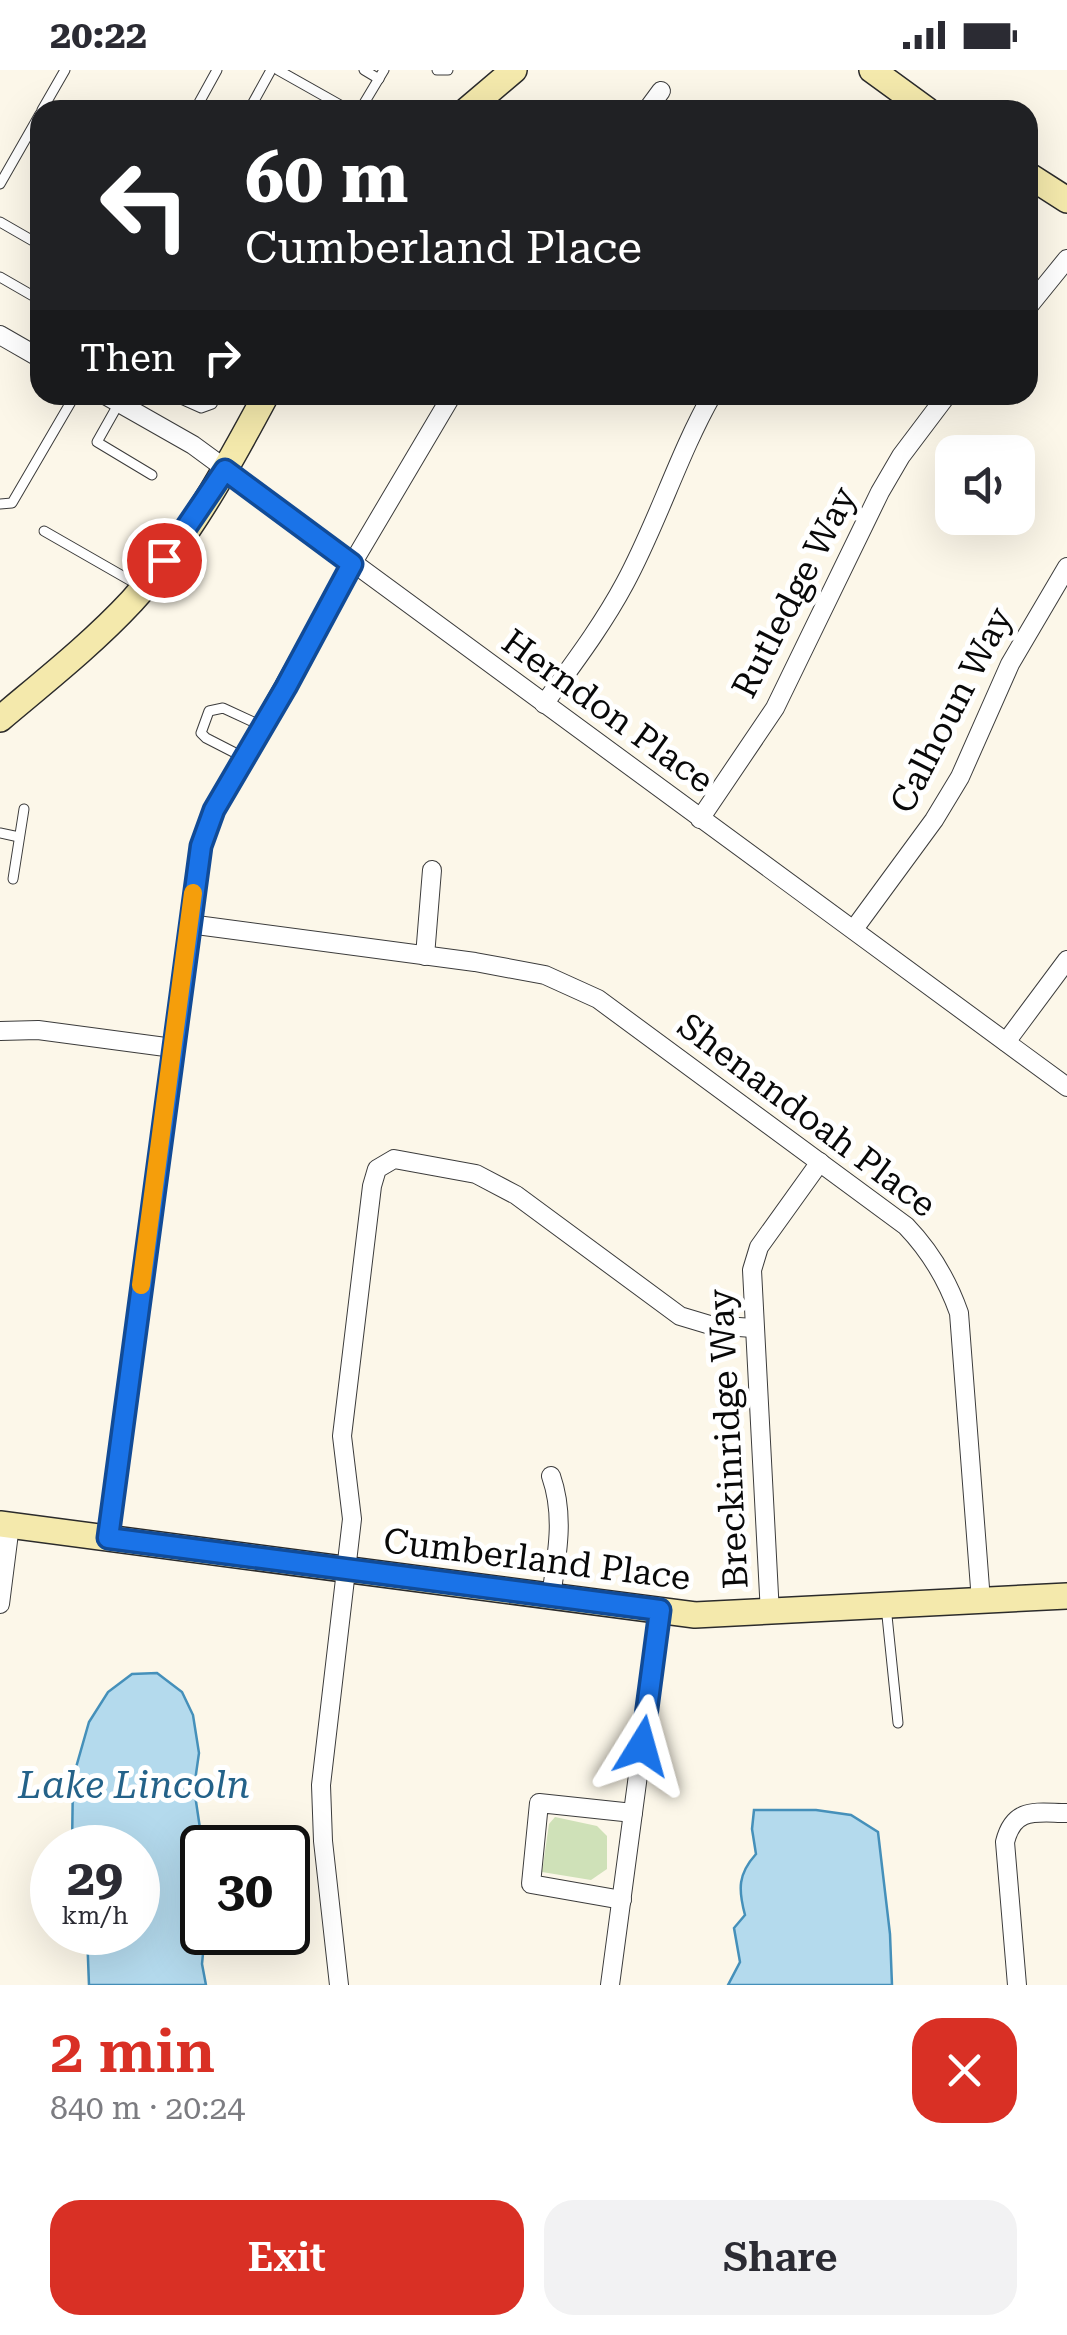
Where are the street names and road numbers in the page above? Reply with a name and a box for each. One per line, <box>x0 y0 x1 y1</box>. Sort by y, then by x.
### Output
street label: Rutledge Way <box>724 480 865 704</box>
street label: Calhoun Way <box>882 600 1021 820</box>
street label: Herndon Place <box>494 621 721 802</box>
street label: Shenandoah Place <box>670 1005 944 1226</box>
street label: Breckinridge Way <box>700 1288 757 1590</box>
street label: Cumberland Place <box>381 1520 693 1599</box>

